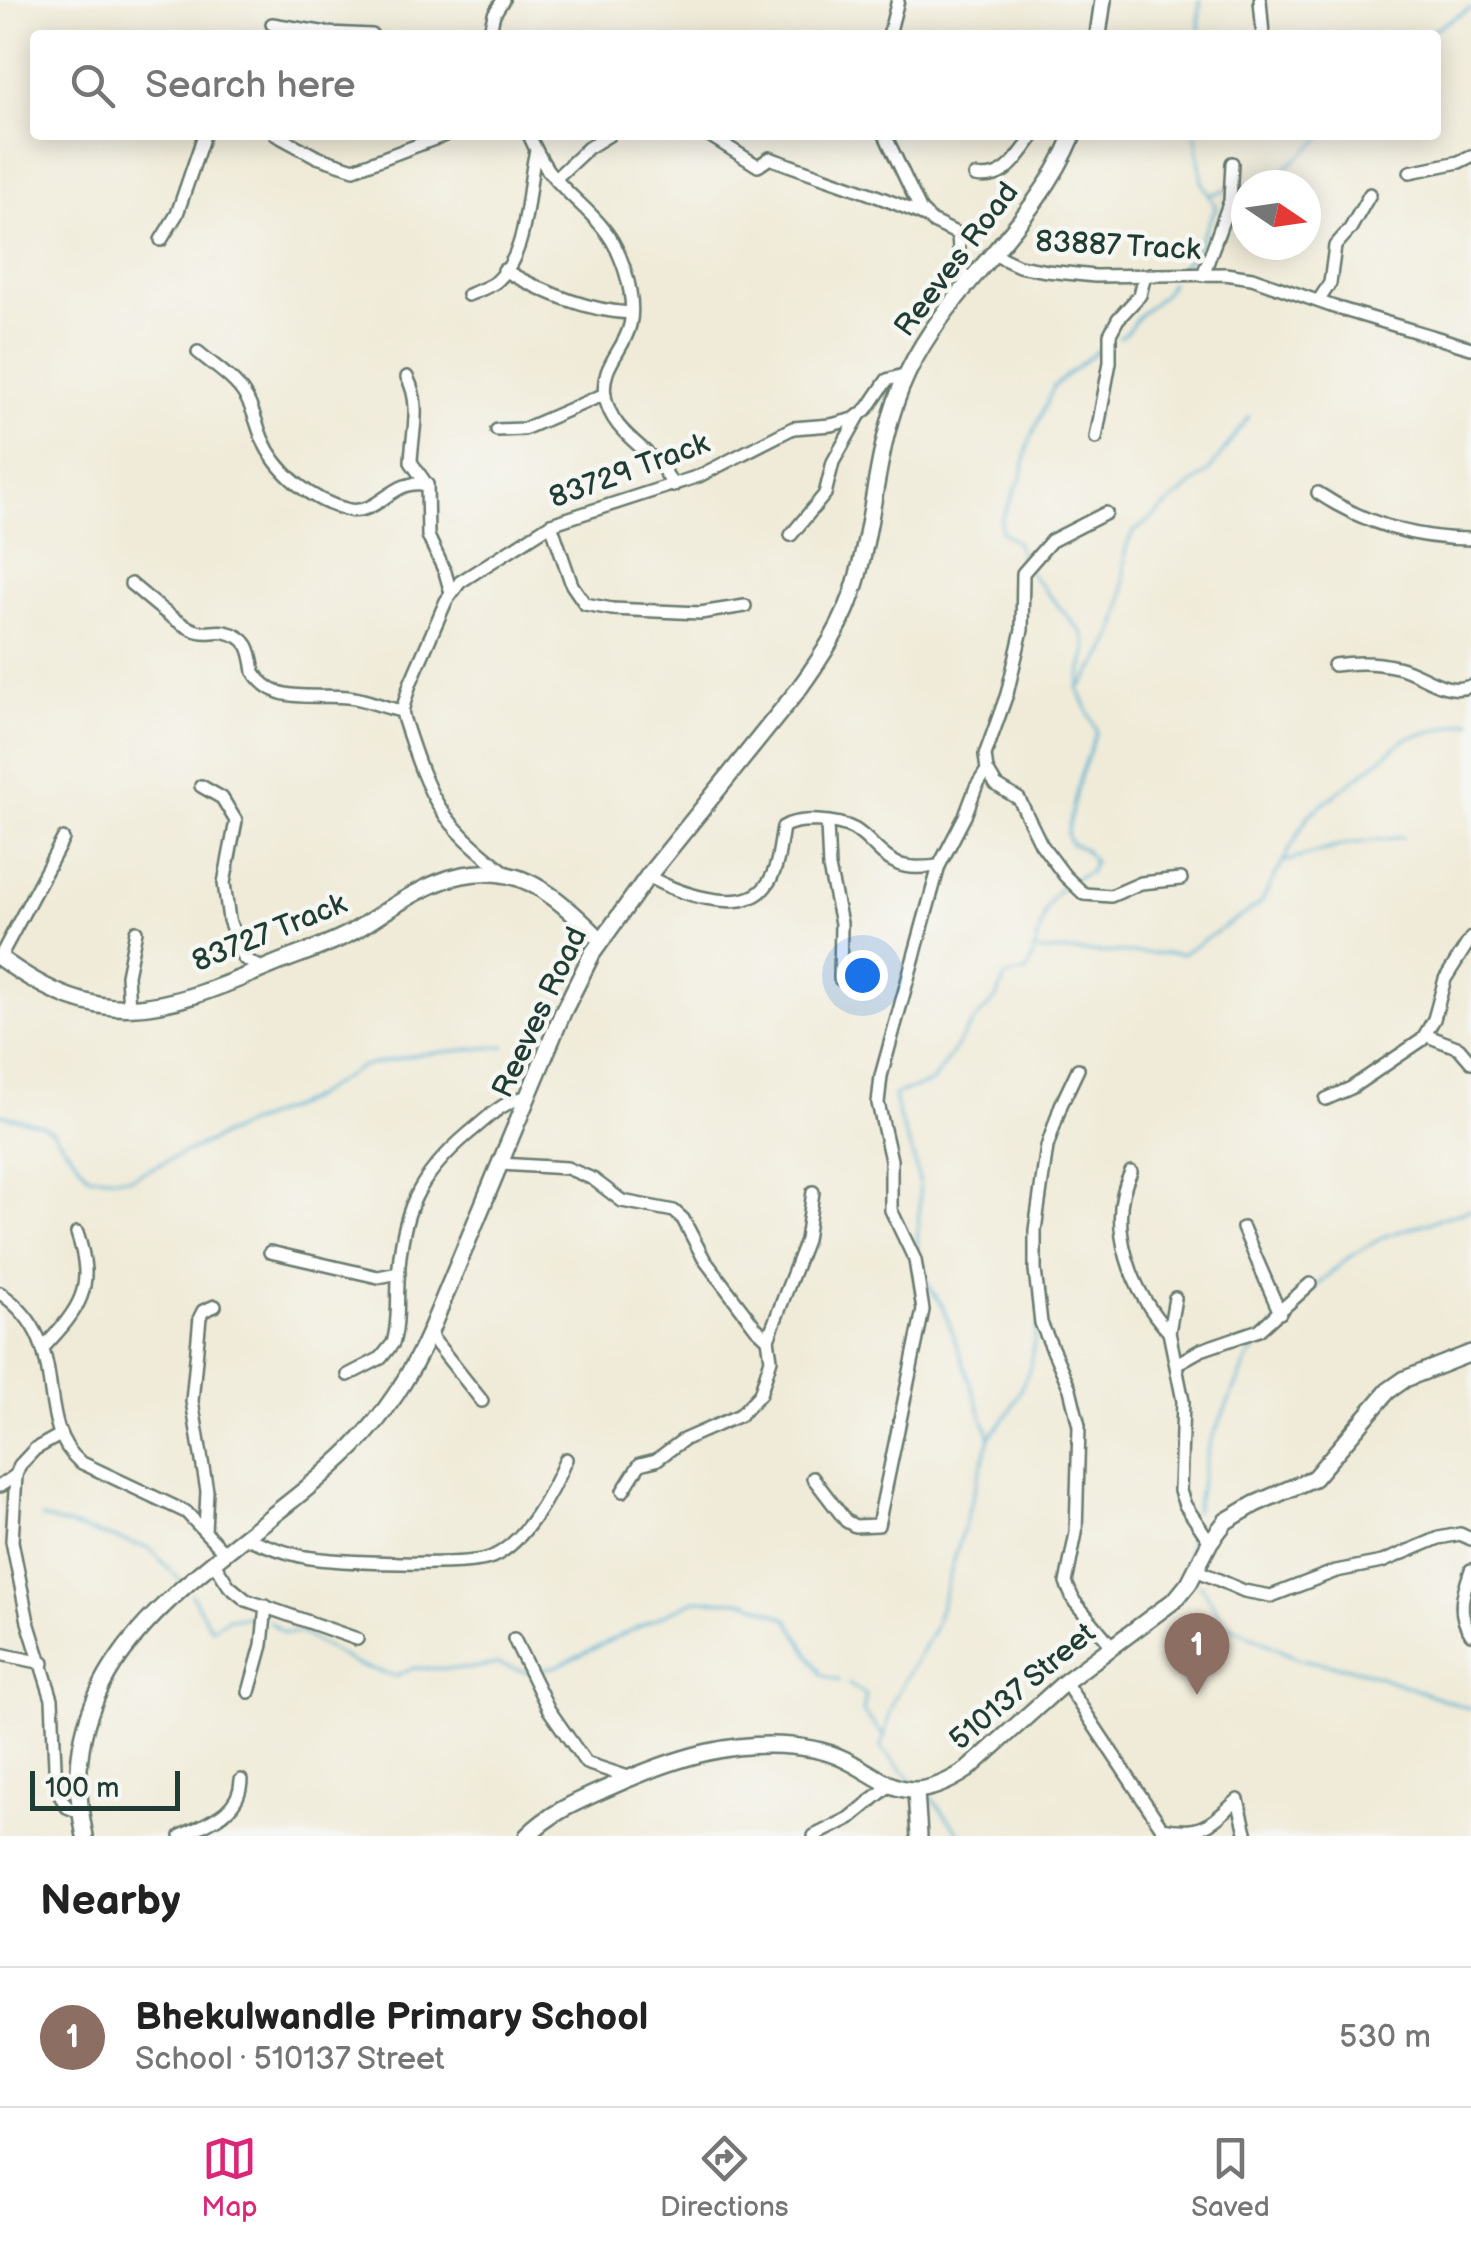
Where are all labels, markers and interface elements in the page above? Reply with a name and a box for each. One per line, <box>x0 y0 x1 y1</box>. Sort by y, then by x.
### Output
search box <box>30 30 1441 140</box>
icon: search <box>65 58 120 113</box>
text: Search here <box>145 63 356 108</box>
north arrow <box>1231 170 1321 260</box>
street label: Reeves Road <box>887 175 1027 344</box>
street label: 83887 Track <box>1034 224 1202 268</box>
street label: 83729 Track <box>545 425 714 516</box>
street label: 83727 Track <box>187 886 352 980</box>
street label: Reeves Road <box>485 921 595 1103</box>
your location <box>837 950 888 1001</box>
pin: 1 <box>1164 1612 1230 1695</box>
street label: 510137 Street <box>942 1615 1103 1758</box>
scale bar <box>30 1766 180 1810</box>
text: 100 m <box>45 1772 119 1805</box>
text: Nearby <box>40 1876 180 1927</box>
text: Bhekulwandle Primary School <box>135 1995 648 2040</box>
text: 1 <box>66 2018 79 2057</box>
text: 530 m <box>1339 2018 1431 2057</box>
text: School · 510137 Street <box>135 2040 445 2079</box>
tab: Map <box>201 2131 258 2224</box>
tab: Directions <box>660 2131 789 2224</box>
tab: Saved <box>1191 2131 1270 2224</box>

